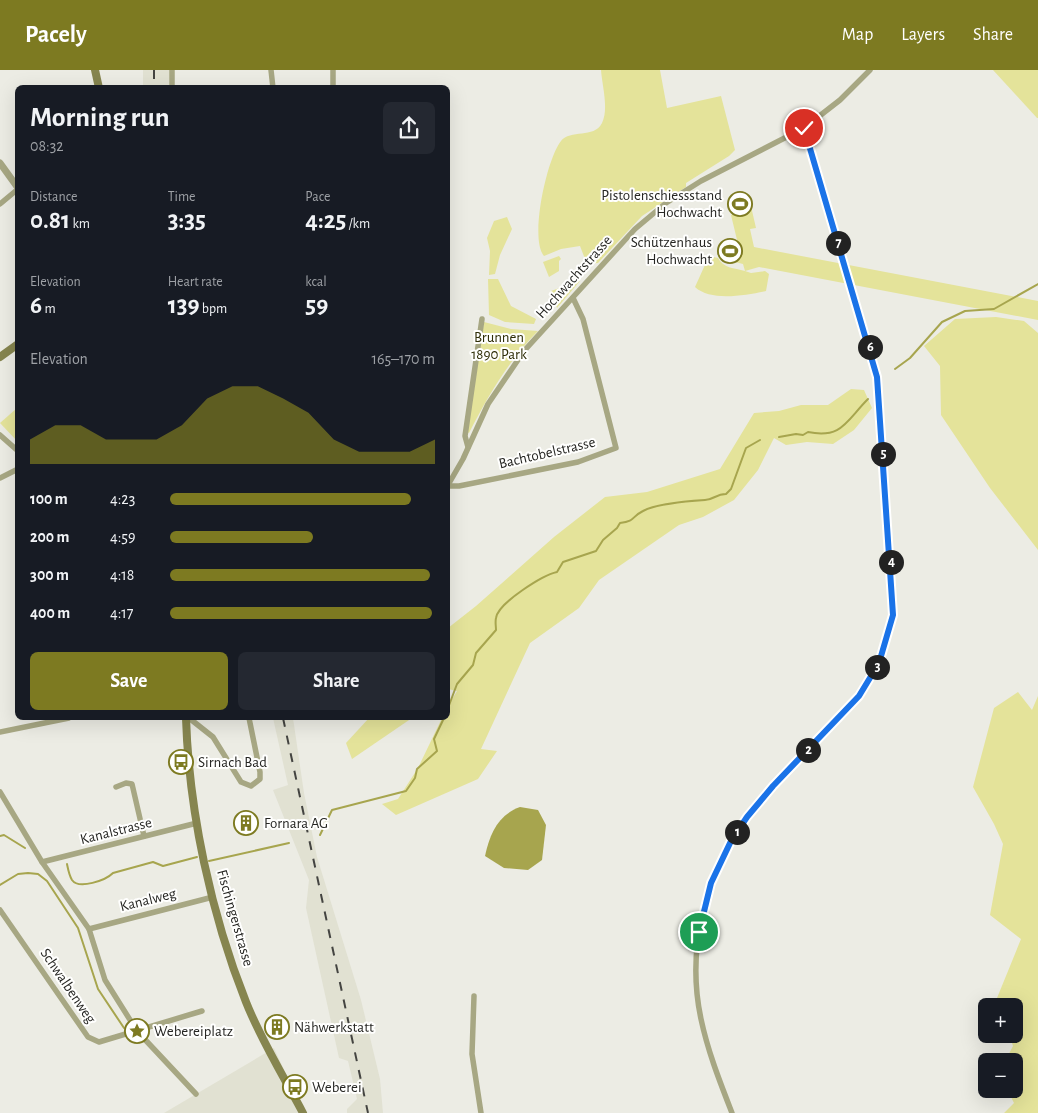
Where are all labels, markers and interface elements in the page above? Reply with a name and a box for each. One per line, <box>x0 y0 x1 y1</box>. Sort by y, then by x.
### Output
text: Pacely <box>25 23 87 47</box>
text: Map <box>842 26 873 44</box>
text: Layers <box>901 26 945 44</box>
text: Share <box>973 26 1013 44</box>
button: share <box>383 102 435 154</box>
text: Morning run <box>30 104 170 132</box>
pin <box>783 107 825 149</box>
icon: check <box>790 114 818 142</box>
text: 08:32 <box>30 138 64 154</box>
place label: Pistolenschiessstand Hochwacht <box>601 188 722 220</box>
text: Distance <box>30 190 77 204</box>
text: Time <box>168 190 196 204</box>
text: Pace <box>305 190 331 204</box>
sports icon: Pistolenschiessstand Hochwacht <box>727 191 753 217</box>
text: 0.81 <box>30 208 70 233</box>
text: 3:35 <box>168 208 206 233</box>
text: 4:25 <box>305 208 346 233</box>
text: km <box>70 217 90 231</box>
text: /km <box>346 217 370 231</box>
pin: 7 <box>826 230 850 256</box>
street label: Hochwachtstrasse <box>533 233 615 321</box>
place label: Schützenhaus Hochwacht <box>631 235 712 267</box>
text: 7 <box>835 236 842 250</box>
sports icon: Schützenhaus Hochwacht <box>717 238 743 264</box>
text: Elevation <box>30 275 81 289</box>
text: Heart rate <box>168 275 223 289</box>
text: kcal <box>305 275 327 289</box>
text: 6 <box>30 293 42 318</box>
text: 139 <box>168 293 200 318</box>
text: 59 <box>305 293 328 318</box>
text: m <box>42 302 56 316</box>
text: bpm <box>200 302 227 316</box>
park label: Brunnen 1890 Park <box>471 330 527 362</box>
pin: 6 <box>858 334 882 360</box>
text: 6 <box>867 340 874 354</box>
text: Elevation <box>30 351 88 367</box>
text: 165–170 m <box>372 351 435 367</box>
street label: Bachtobelstrasse <box>497 435 597 471</box>
pin: 5 <box>870 442 896 466</box>
text: 5 <box>880 447 887 461</box>
text: 100 m <box>30 491 68 507</box>
text: 4:23 <box>110 491 135 507</box>
text: 200 m <box>30 529 70 545</box>
text: 4:59 <box>110 529 136 545</box>
pin: 4 <box>878 550 904 574</box>
text: 4 <box>888 555 895 569</box>
text: 300 m <box>30 567 69 583</box>
text: 4:18 <box>110 567 134 583</box>
text: 400 m <box>30 605 70 621</box>
text: 4:17 <box>110 605 134 621</box>
button: Save <box>30 652 228 710</box>
button: Share <box>238 652 435 710</box>
pin: 3 <box>864 654 890 680</box>
text: 3 <box>874 660 881 674</box>
pin: 2 <box>796 738 820 762</box>
text: 2 <box>805 743 812 757</box>
bus stop icon: Sirnach Bad <box>168 749 194 775</box>
place label: Sirnach Bad <box>198 755 267 770</box>
building icon: Fornara AG <box>233 810 259 836</box>
street label: Kanalstrasse <box>79 815 153 847</box>
place label: Fornara AG <box>264 816 328 831</box>
pin: 1 <box>724 820 750 844</box>
text: 1 <box>735 825 740 839</box>
street label: Fischingerstrasse <box>214 868 256 968</box>
street label: Kanalweg <box>118 886 178 914</box>
pin <box>678 911 720 953</box>
icon: arrive <box>685 918 713 946</box>
street label: Schwalbenweg <box>38 946 99 1027</box>
map controls <box>978 998 1023 1098</box>
button: + <box>978 998 1023 1043</box>
building icon: Nähwerkstatt <box>264 1014 290 1040</box>
place icon: Webereiplatz <box>124 1018 150 1044</box>
place label: Nähwerkstatt <box>294 1020 374 1035</box>
place label: Webereiplatz <box>154 1024 233 1039</box>
button: − <box>978 1053 1023 1098</box>
bus stop icon: Weberei <box>282 1074 308 1100</box>
place label: Weberei <box>312 1080 362 1095</box>

